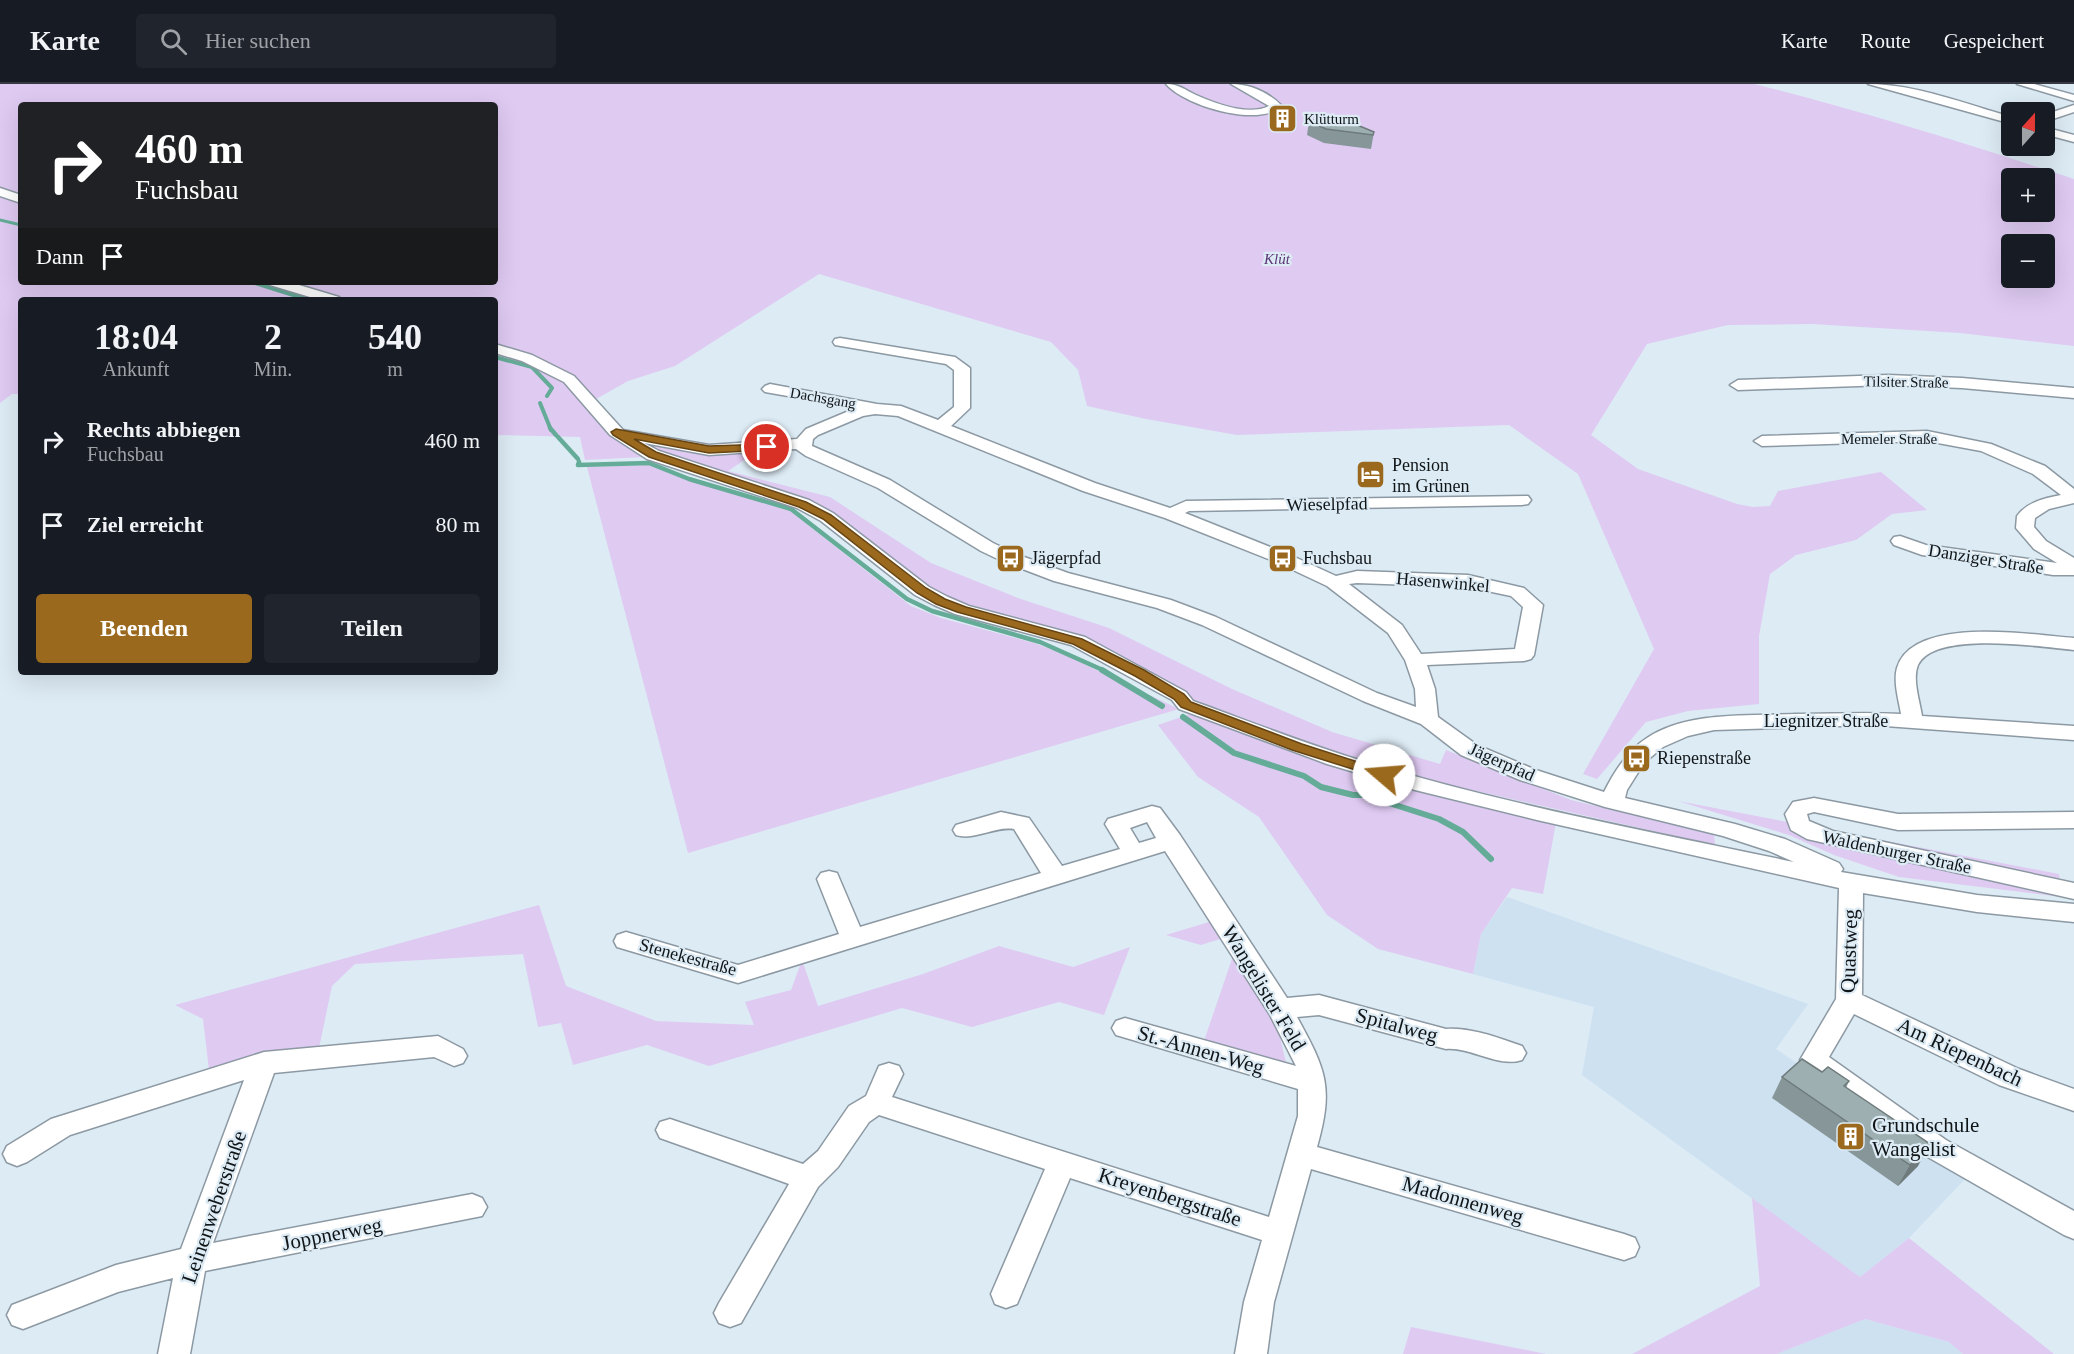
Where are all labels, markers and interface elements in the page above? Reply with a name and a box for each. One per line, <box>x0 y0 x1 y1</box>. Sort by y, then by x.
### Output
search box <box>136 14 556 68</box>
text: Karte <box>30 25 100 56</box>
icon: search <box>157 25 190 58</box>
text: Hier suchen <box>205 28 311 53</box>
text: Karte <box>1781 29 1828 53</box>
text: Route <box>1861 29 1911 53</box>
text: Gespeichert <box>1944 29 2044 53</box>
north arrow <box>2001 102 2055 156</box>
map controls <box>2001 102 2055 288</box>
building icon: Klütturm <box>1267 103 1299 135</box>
place label: Klütturm <box>1304 111 1359 127</box>
icon: right <box>36 126 114 204</box>
text: 460 m <box>135 126 244 172</box>
button: + <box>2001 168 2055 222</box>
text: Fuchsbau <box>135 175 239 205</box>
button: − <box>2001 234 2055 288</box>
icon: arrive <box>96 240 129 273</box>
text: Dann <box>36 244 84 269</box>
park label: Klüt <box>1263 251 1291 267</box>
text: 18:04 <box>94 317 178 357</box>
text: 2 <box>264 317 282 357</box>
text: 540 <box>368 317 422 357</box>
text: Ankunft <box>103 358 169 380</box>
text: Min. <box>254 358 292 380</box>
text: m <box>387 358 403 380</box>
street label: Tilsiter Straße <box>1863 373 1949 391</box>
street label: Dachsgang <box>789 384 858 412</box>
text: Rechts abbiegen <box>87 417 240 442</box>
pin <box>741 421 792 472</box>
icon: right <box>36 425 69 458</box>
text: 460 m <box>424 428 480 453</box>
icon: arrive <box>750 430 783 463</box>
street label: Memeler Straße <box>1841 431 1937 447</box>
text: Fuchsbau <box>87 443 164 465</box>
place label: Pension im Grünen <box>1392 455 1469 496</box>
hotel icon: Pension im Grünen <box>1355 459 1387 491</box>
street label: Wieselpfad <box>1286 493 1368 515</box>
icon: arrive <box>36 509 69 542</box>
text: Ziel erreicht <box>87 512 203 537</box>
text: 80 m <box>435 512 480 537</box>
street label: Danziger Straße <box>1927 540 2045 578</box>
bus stop icon: Jägerpfad <box>994 542 1026 574</box>
bus stop icon: Fuchsbau <box>1266 542 1298 574</box>
place label: Jägerpfad <box>1031 548 1101 568</box>
place label: Fuchsbau <box>1303 548 1372 568</box>
street label: Hasenwinkel <box>1395 568 1491 596</box>
button: Beenden <box>36 594 252 663</box>
button: Teilen <box>264 594 480 663</box>
street label: Liegnitzer Straße <box>1764 711 1888 731</box>
street label: Jägerpfad <box>1466 739 1538 785</box>
bus stop icon: Riepenstraße <box>1620 742 1652 774</box>
position arrow <box>1352 743 1416 807</box>
place label: Riepenstraße <box>1657 748 1751 768</box>
street label: Waldenburger Straße <box>1821 826 1973 878</box>
street label: Quastweg <box>1836 908 1862 993</box>
street label: Wangelister Feld <box>1217 921 1311 1056</box>
street label: Stenekestraße <box>637 934 739 980</box>
street label: Spitalweg <box>1353 1003 1441 1048</box>
street label: Am Riepenbach <box>1893 1012 2027 1092</box>
street label: St.-Annen-Weg <box>1135 1020 1268 1080</box>
place label: Grundschule Wangelist <box>1872 1113 1979 1161</box>
building icon: Grundschule Wangelist <box>1835 1121 1867 1153</box>
street label: Leinenweberstraße <box>177 1128 251 1286</box>
street label: Kreyenbergstraße <box>1095 1163 1245 1231</box>
street label: Madonnenweg <box>1400 1171 1527 1229</box>
street label: Joppnerweg <box>280 1212 385 1255</box>

